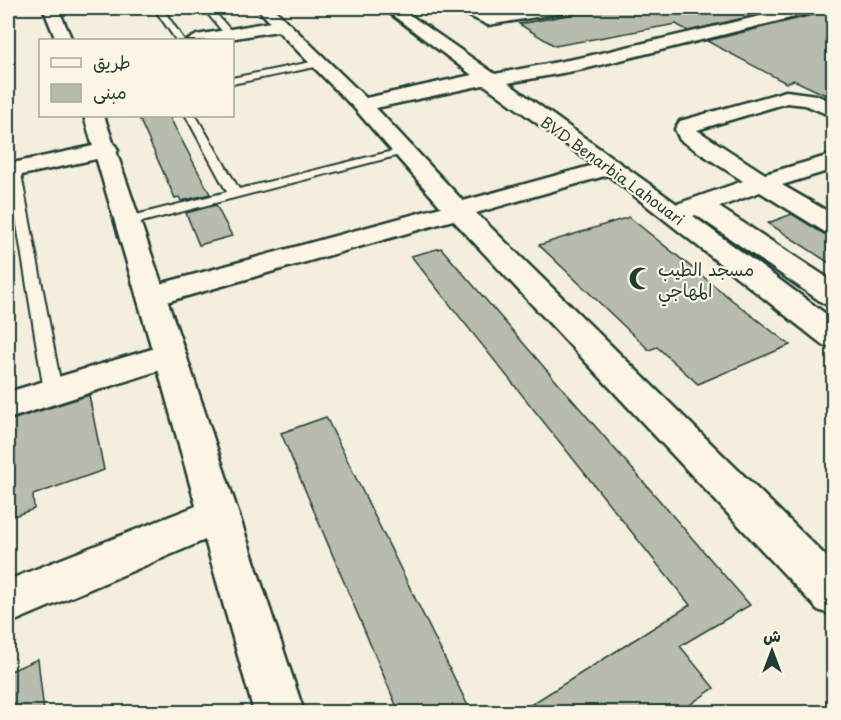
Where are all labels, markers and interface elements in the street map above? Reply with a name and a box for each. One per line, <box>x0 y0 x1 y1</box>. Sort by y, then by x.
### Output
legend <box>39 39 234 117</box>
text: طريق <box>93 48 131 75</box>
text: مبنى <box>93 78 127 105</box>
street label: BVD Benarbia Lahouari <box>536 110 690 230</box>
place label: مسجد الطيب المهاجي <box>658 255 754 307</box>
mosque icon: مسجد الطيب المهاجي <box>627 265 653 291</box>
north arrow <box>742 621 802 681</box>
text: ش <box>763 623 781 647</box>

